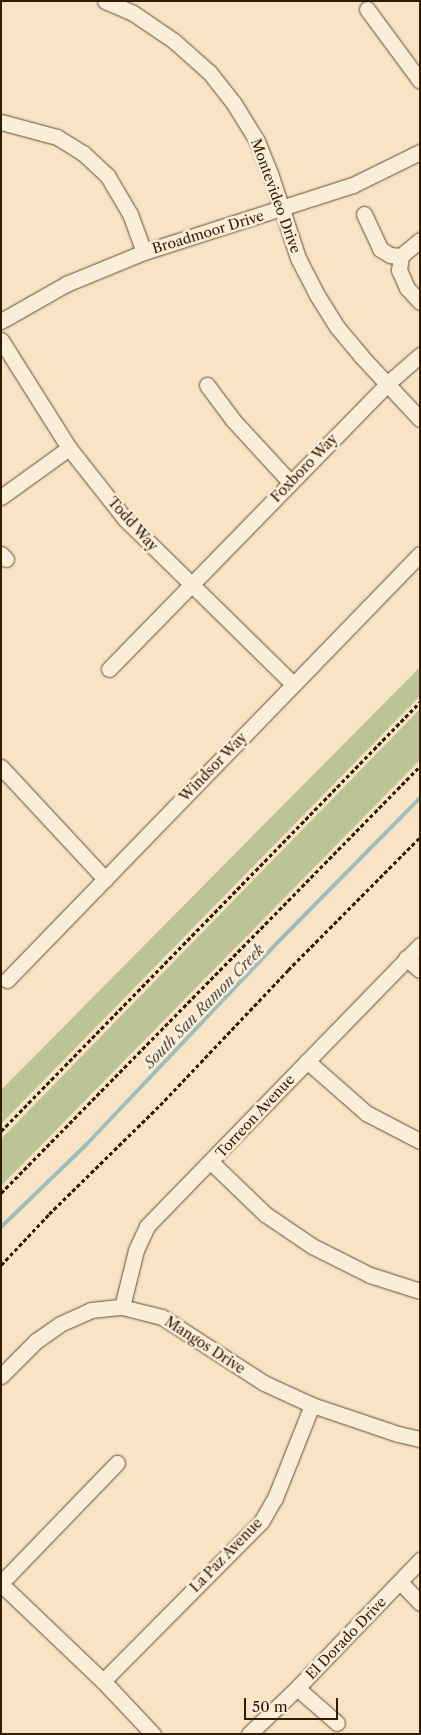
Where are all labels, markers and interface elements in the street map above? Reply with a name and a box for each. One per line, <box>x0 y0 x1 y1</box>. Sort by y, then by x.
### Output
street label: Montevideo Drive <box>247 136 305 256</box>
street label: Broadmoor Drive <box>150 207 266 257</box>
street label: Foxboro Way <box>267 430 341 506</box>
street label: Todd Way <box>104 493 162 555</box>
street label: Windsor Way <box>176 729 250 805</box>
water label: South San Ramon Creek <box>140 940 268 1072</box>
street label: Torreon Avenue <box>212 1071 298 1161</box>
street label: Mangos Drive <box>162 1313 248 1377</box>
street label: La Paz Avenue <box>186 1514 266 1596</box>
street label: El Dorado Drive <box>302 1593 390 1683</box>
scale bar <box>246 1688 340 1720</box>
text: 50 m <box>252 1697 288 1716</box>

